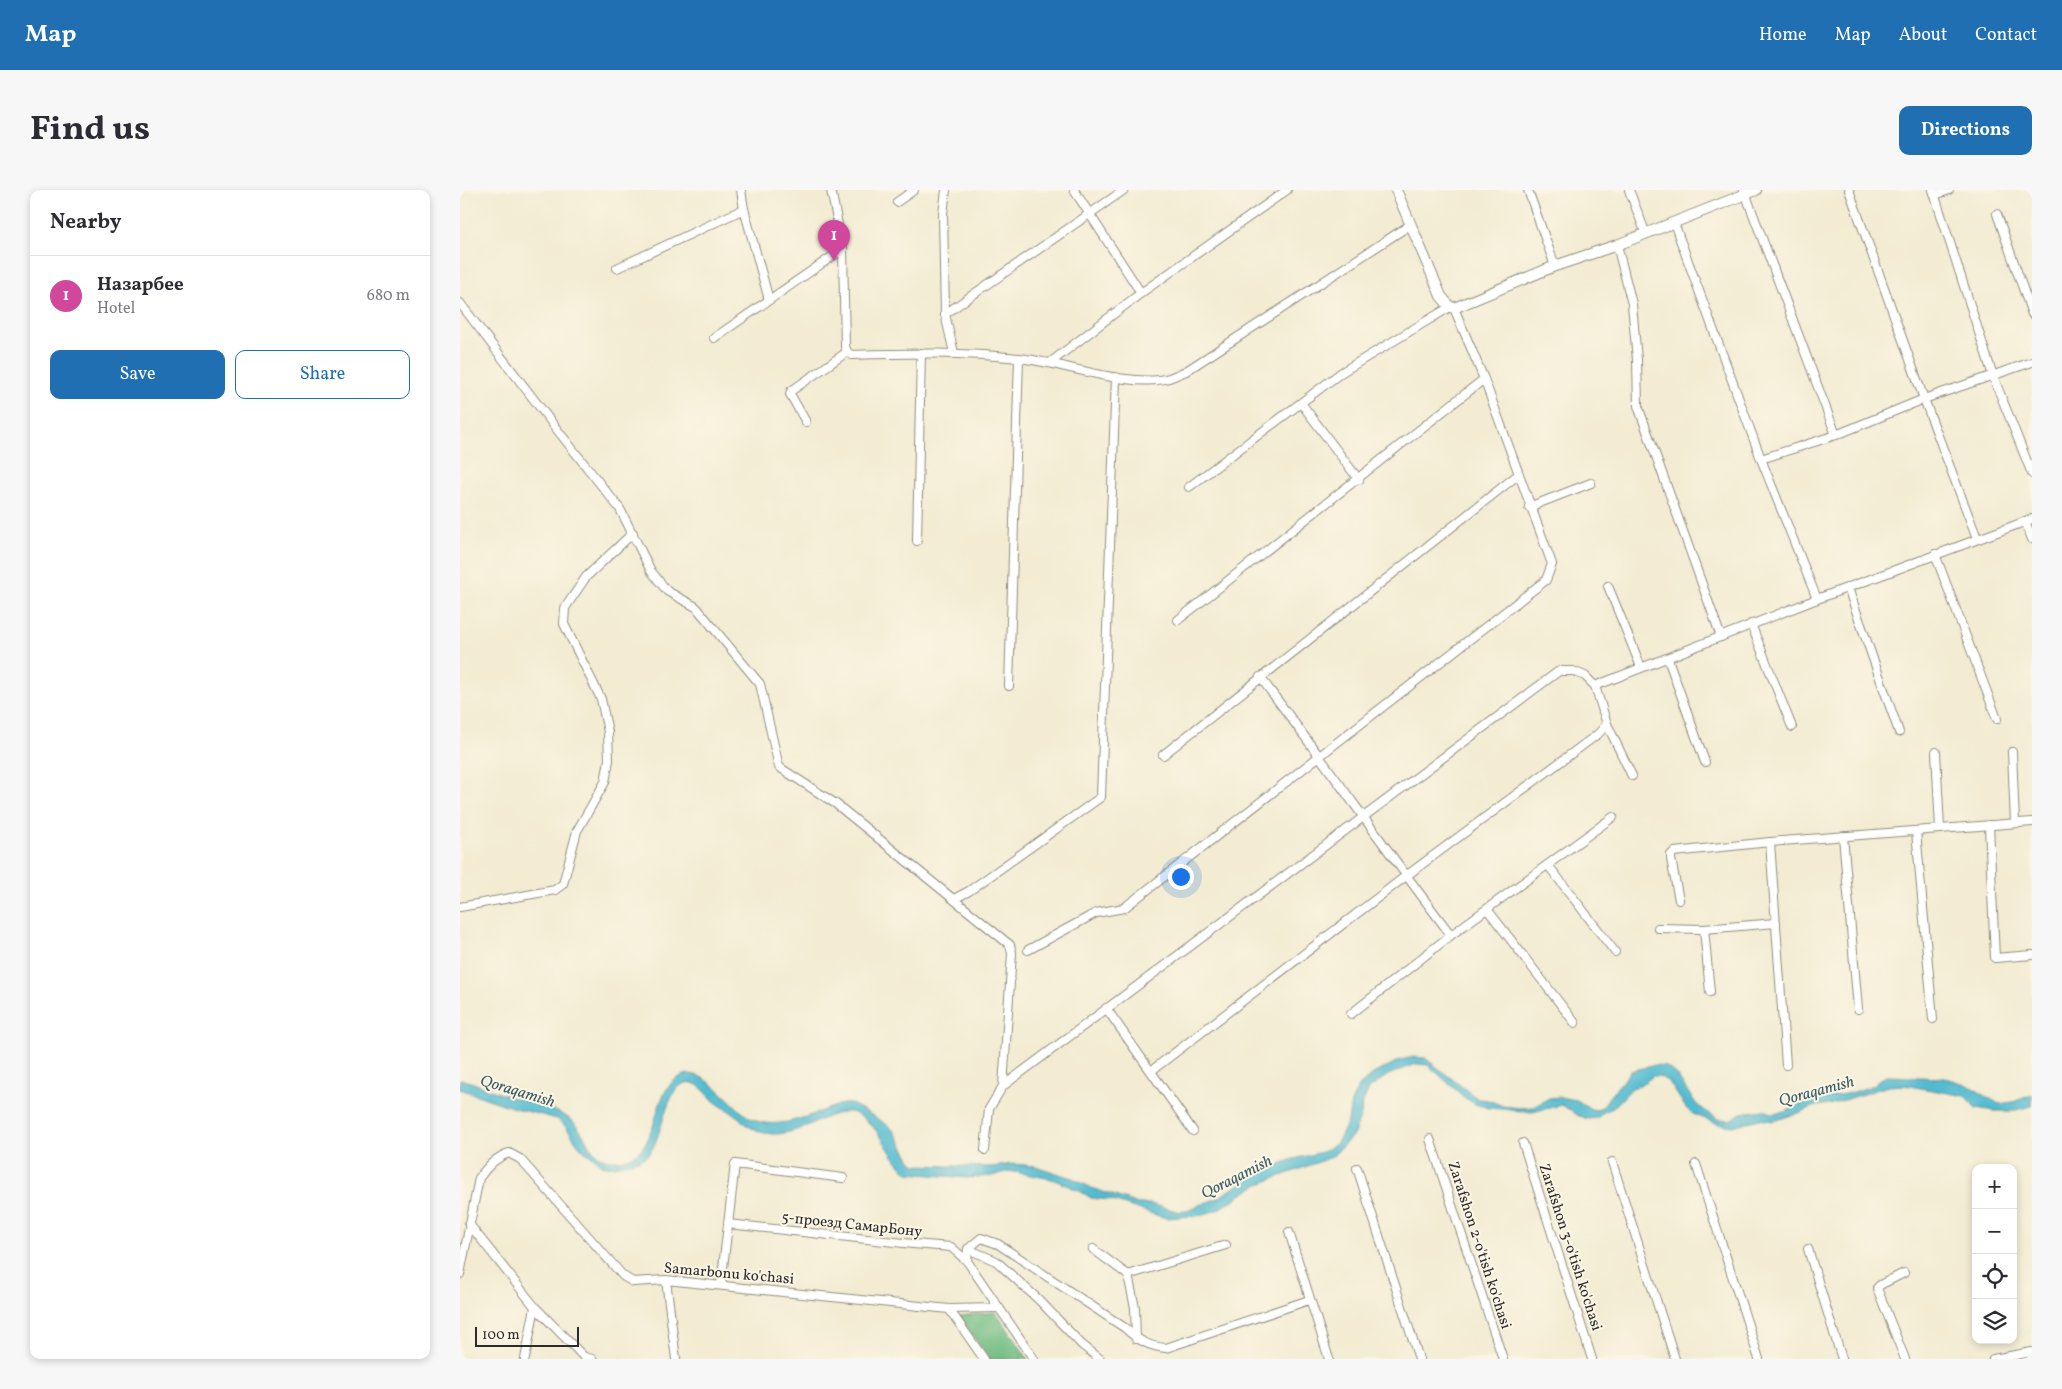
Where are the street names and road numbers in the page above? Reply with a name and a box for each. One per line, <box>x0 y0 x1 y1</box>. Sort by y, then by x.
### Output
street label: Zarafshon 2-o'tish ko'chasi <box>1442 1159 1516 1332</box>
street label: Zarafshon 3-o'tish ko'chasi <box>1533 1161 1607 1334</box>
street label: 5-проезд СамарБону <box>780 1208 923 1243</box>
street label: Samarbonu ko'chasi <box>663 1258 795 1291</box>

